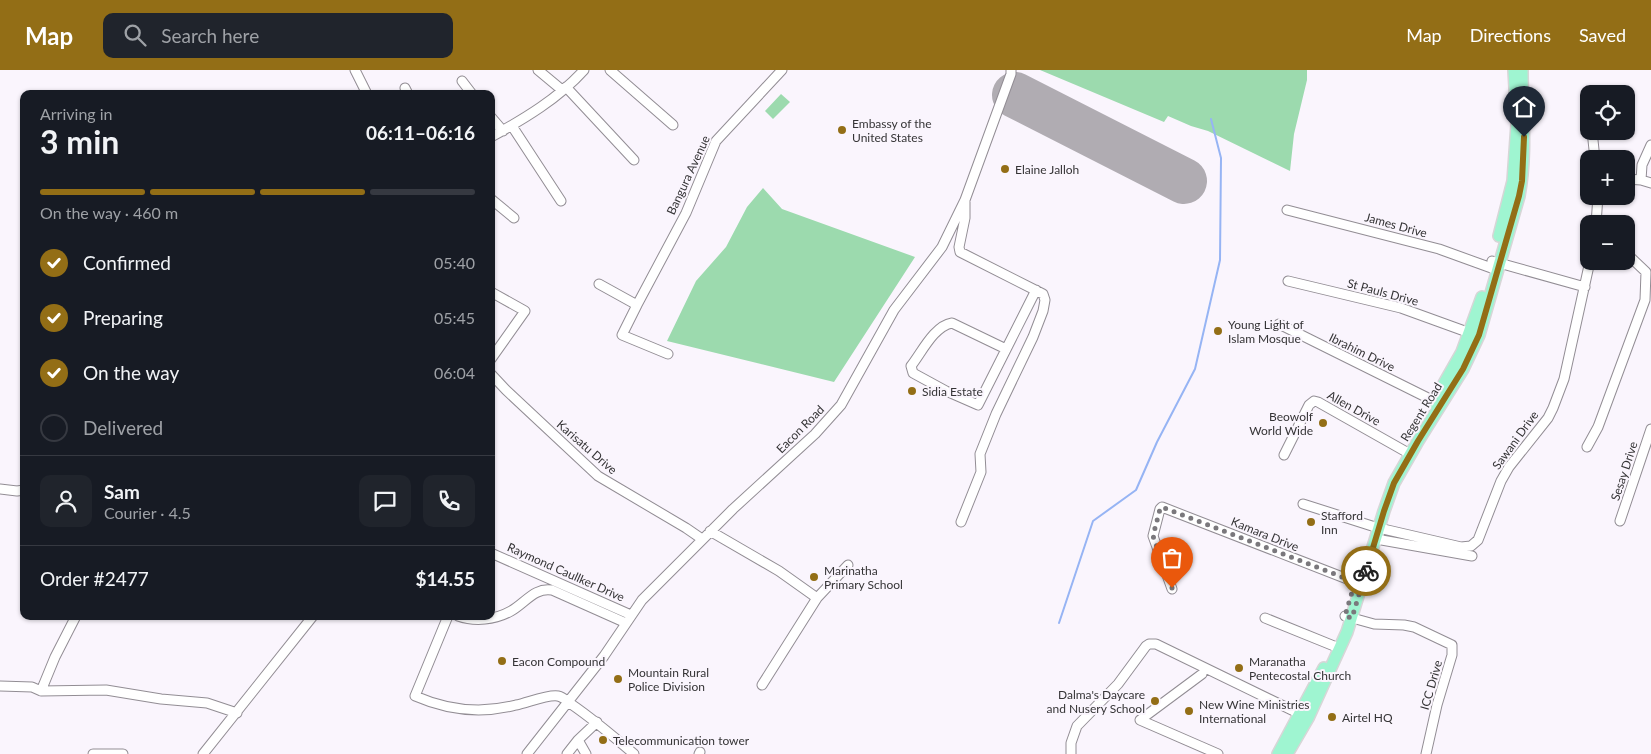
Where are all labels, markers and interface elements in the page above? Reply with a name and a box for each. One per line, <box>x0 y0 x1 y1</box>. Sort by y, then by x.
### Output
search box <box>103 13 453 58</box>
text: Map <box>25 21 73 50</box>
icon: search <box>121 21 149 49</box>
text: Search here <box>161 24 259 47</box>
text: Map <box>1406 24 1442 46</box>
text: Directions <box>1470 24 1551 46</box>
text: Saved <box>1579 24 1626 46</box>
map controls <box>1580 85 1635 270</box>
button: locate <box>1580 85 1635 140</box>
pin <box>1503 86 1545 137</box>
icon: home <box>1510 93 1538 121</box>
text: Arriving in <box>40 104 113 123</box>
place label: Embassy of the United States <box>852 116 932 145</box>
text: 06:11–06:16 <box>366 121 475 144</box>
text: 3 min <box>40 122 119 161</box>
marker: Embassy of the United States <box>836 124 848 136</box>
street label: Bangura Avenue <box>663 133 713 217</box>
button: + <box>1580 150 1635 205</box>
place label: Elaine Jalloh <box>1015 162 1079 177</box>
marker: Elaine Jalloh <box>999 163 1011 175</box>
text: On the way · 460 m <box>40 203 178 222</box>
street label: James Drive <box>1363 209 1429 241</box>
button: − <box>1580 215 1635 270</box>
icon: check <box>40 249 68 277</box>
text: Confirmed <box>83 251 171 274</box>
text: 05:40 <box>434 253 475 272</box>
street label: St Pauls Drive <box>1346 275 1420 309</box>
icon: check <box>40 304 68 332</box>
text: Preparing <box>83 306 163 329</box>
text: 05:45 <box>434 308 475 327</box>
place label: Young Light of Islam Mosque <box>1228 317 1305 346</box>
marker: Young Light of Islam Mosque <box>1212 325 1224 337</box>
street label: Ibrahim Drive <box>1327 330 1397 374</box>
icon: check <box>40 359 68 387</box>
text: On the way <box>83 361 179 384</box>
text: 06:04 <box>434 363 475 382</box>
street label: Regent Road <box>1397 380 1445 444</box>
place label: Sidia Estate <box>922 384 983 399</box>
marker: Sidia Estate <box>906 385 918 397</box>
street label: Allen Drive <box>1325 387 1383 429</box>
street label: Eacon Road <box>773 402 827 456</box>
street label: Sawani Drive <box>1489 408 1541 472</box>
place label: Beowolf World Wide <box>1249 409 1314 438</box>
text: Delivered <box>83 416 163 439</box>
street label: Karisatu Drive <box>554 417 620 477</box>
marker: Beowolf World Wide <box>1317 417 1329 429</box>
street label: Sesay Drive <box>1607 439 1641 503</box>
button: person <box>40 475 92 527</box>
button: chat <box>359 475 411 527</box>
button: phone <box>423 475 475 527</box>
text: Sam <box>104 480 140 503</box>
text: Courier · 4.5 <box>104 503 191 522</box>
place label: Stafford Inn <box>1321 508 1363 537</box>
street label: Kamara Drive <box>1229 514 1301 554</box>
marker: Stafford Inn <box>1305 516 1317 528</box>
pin <box>1151 537 1193 588</box>
street label: Raymond Caullker Drive <box>505 539 627 605</box>
icon: bag <box>1158 544 1186 572</box>
courier <box>1341 546 1391 596</box>
icon: bike <box>1352 557 1380 585</box>
place label: Marinatha Primary School <box>824 563 903 592</box>
text: Order #2477 <box>40 567 149 590</box>
text: $14.55 <box>415 567 475 590</box>
marker: Marinatha Primary School <box>808 571 820 583</box>
place label: Eacon Compound <box>512 654 605 669</box>
place label: Maranatha Pentecostal Church <box>1249 654 1351 683</box>
marker: Eacon Compound <box>496 655 508 667</box>
street label: ICC Drive <box>1417 658 1445 712</box>
marker: Maranatha Pentecostal Church <box>1233 662 1245 674</box>
place label: Mountain Rural Police Division <box>628 665 709 694</box>
marker: Mountain Rural Police Division <box>612 673 624 685</box>
place label: Dalma's Daycare and Nusery School <box>1047 687 1145 716</box>
marker: Dalma's Daycare and Nusery School <box>1149 695 1161 707</box>
place label: New Wine Ministries International <box>1199 697 1310 726</box>
marker: New Wine Ministries International <box>1183 705 1195 717</box>
place label: Airtel HQ <box>1342 710 1393 725</box>
marker: Airtel HQ <box>1326 711 1338 723</box>
place label: Telecommunication tower <box>613 733 750 748</box>
marker: Telecommunication tower <box>597 734 609 746</box>

